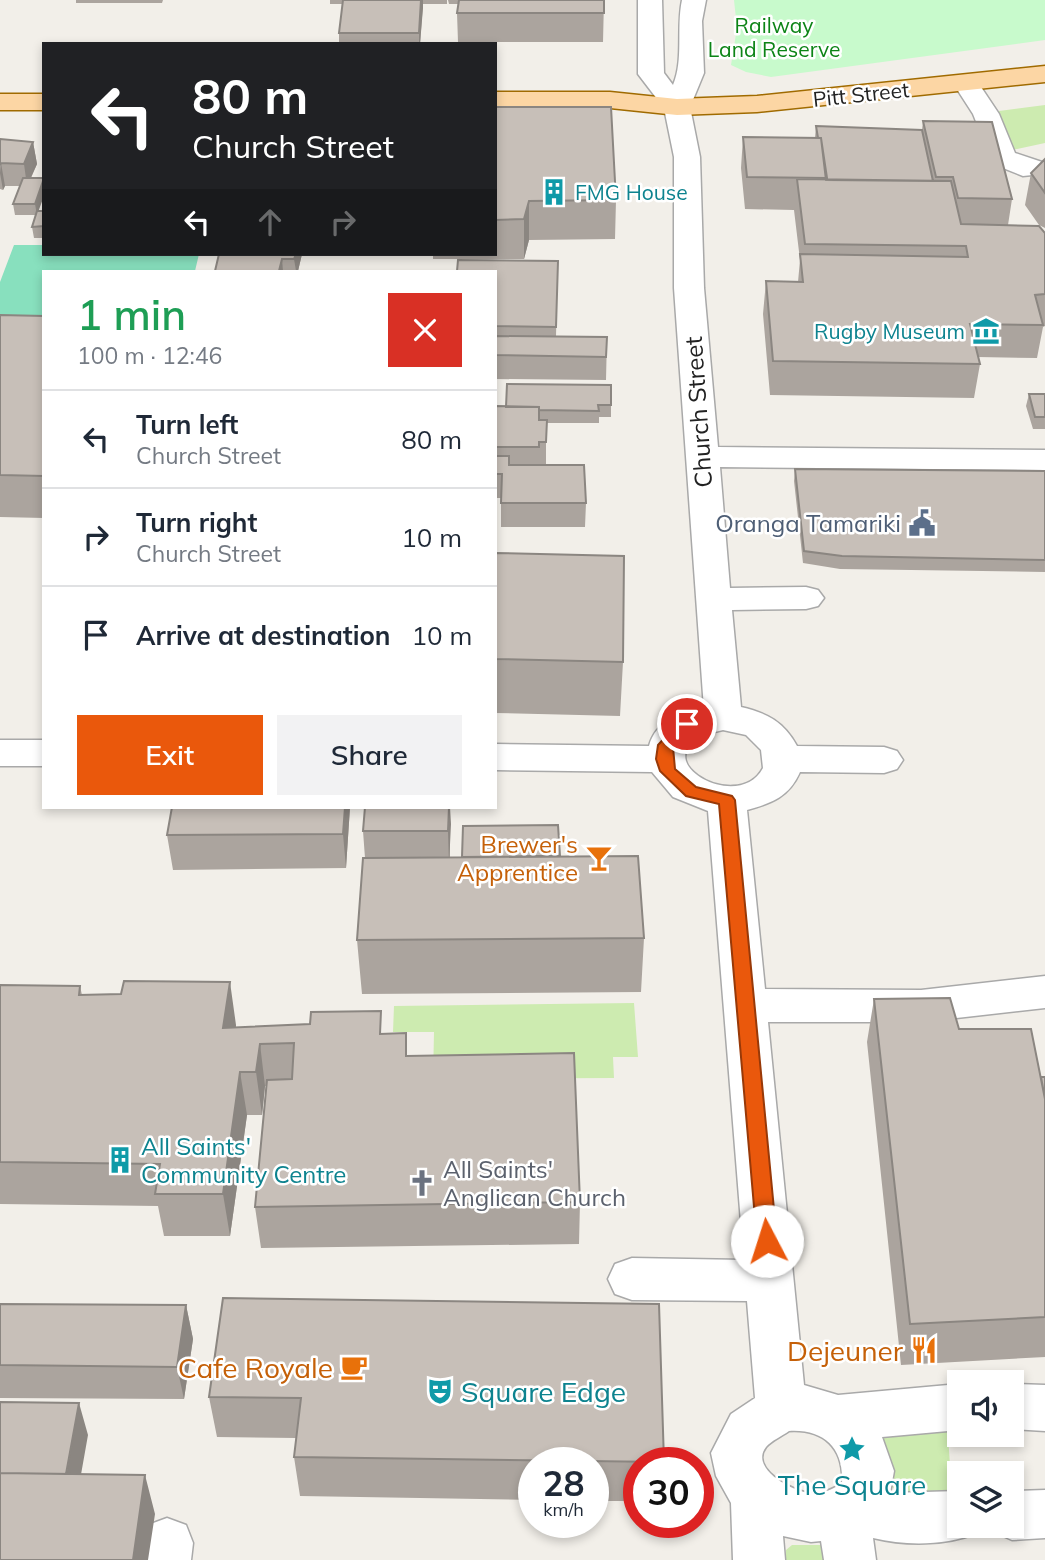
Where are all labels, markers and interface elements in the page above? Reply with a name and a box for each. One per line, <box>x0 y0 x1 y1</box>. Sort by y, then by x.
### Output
park label: Railway Land Reserve <box>708 12 840 62</box>
text: 80 m <box>192 65 308 126</box>
icon: left <box>77 70 168 161</box>
street label: Pitt Street <box>812 76 910 112</box>
text: Church Street <box>192 126 394 166</box>
building icon: FMG House <box>539 177 569 207</box>
place label: FMG House <box>575 179 688 205</box>
icon: left <box>178 203 216 241</box>
icon: ahead <box>251 203 289 241</box>
icon: right <box>324 203 362 241</box>
text: 1 min <box>77 288 186 341</box>
button: close <box>388 293 462 367</box>
museum icon: Rugby Museum <box>971 316 1001 346</box>
place label: Rugby Museum <box>814 318 965 344</box>
street label: Church Street <box>678 335 718 489</box>
text: 100 m · 12:46 <box>77 341 222 370</box>
text: Turn left <box>136 408 238 441</box>
icon: left <box>77 420 115 458</box>
text: 80 m <box>401 423 462 456</box>
text: Church Street <box>136 441 281 470</box>
text: Turn right <box>136 506 257 539</box>
place label: Oranga Tamariki <box>715 508 901 538</box>
public building icon: Oranga Tamariki <box>907 508 937 538</box>
icon: right <box>77 518 115 556</box>
text: 10 m <box>401 521 462 554</box>
text: Church Street <box>136 539 281 568</box>
icon: arrive <box>77 616 115 654</box>
text: Arrive at destination <box>136 619 391 652</box>
text: 10 m <box>412 619 472 652</box>
pin <box>657 694 717 754</box>
icon: arrive <box>668 705 706 743</box>
button: Exit <box>77 715 263 795</box>
button: Share <box>277 715 462 795</box>
place label: Brewer's Apprentice <box>457 829 578 887</box>
bar icon: Brewer's Apprentice <box>584 843 614 873</box>
place label: All Saints' Community Centre <box>141 1131 346 1189</box>
building icon: All Saints' Community Centre <box>105 1145 135 1175</box>
place label: All Saints' Anglican Church <box>443 1154 626 1212</box>
church icon: All Saints' Anglican Church <box>407 1168 437 1198</box>
position arrow <box>730 1204 804 1278</box>
place label: Dejeuner <box>787 1333 904 1368</box>
restaurant icon: Dejeuner <box>909 1335 939 1365</box>
place label: Cafe Royale <box>178 1350 333 1385</box>
cafe icon: Cafe Royale <box>339 1352 369 1382</box>
map controls <box>947 1370 1024 1538</box>
button: sound <box>947 1370 1024 1447</box>
place label: Square Edge <box>461 1374 626 1409</box>
theatre icon: Square Edge <box>425 1376 455 1406</box>
place icon: The Square <box>837 1434 867 1464</box>
speed limit sign: 30 <box>623 1447 714 1538</box>
text: 28 <box>542 1461 585 1505</box>
button: layers <box>947 1461 1024 1538</box>
place label: The Square <box>778 1467 926 1502</box>
text: km/h <box>543 1498 584 1521</box>

